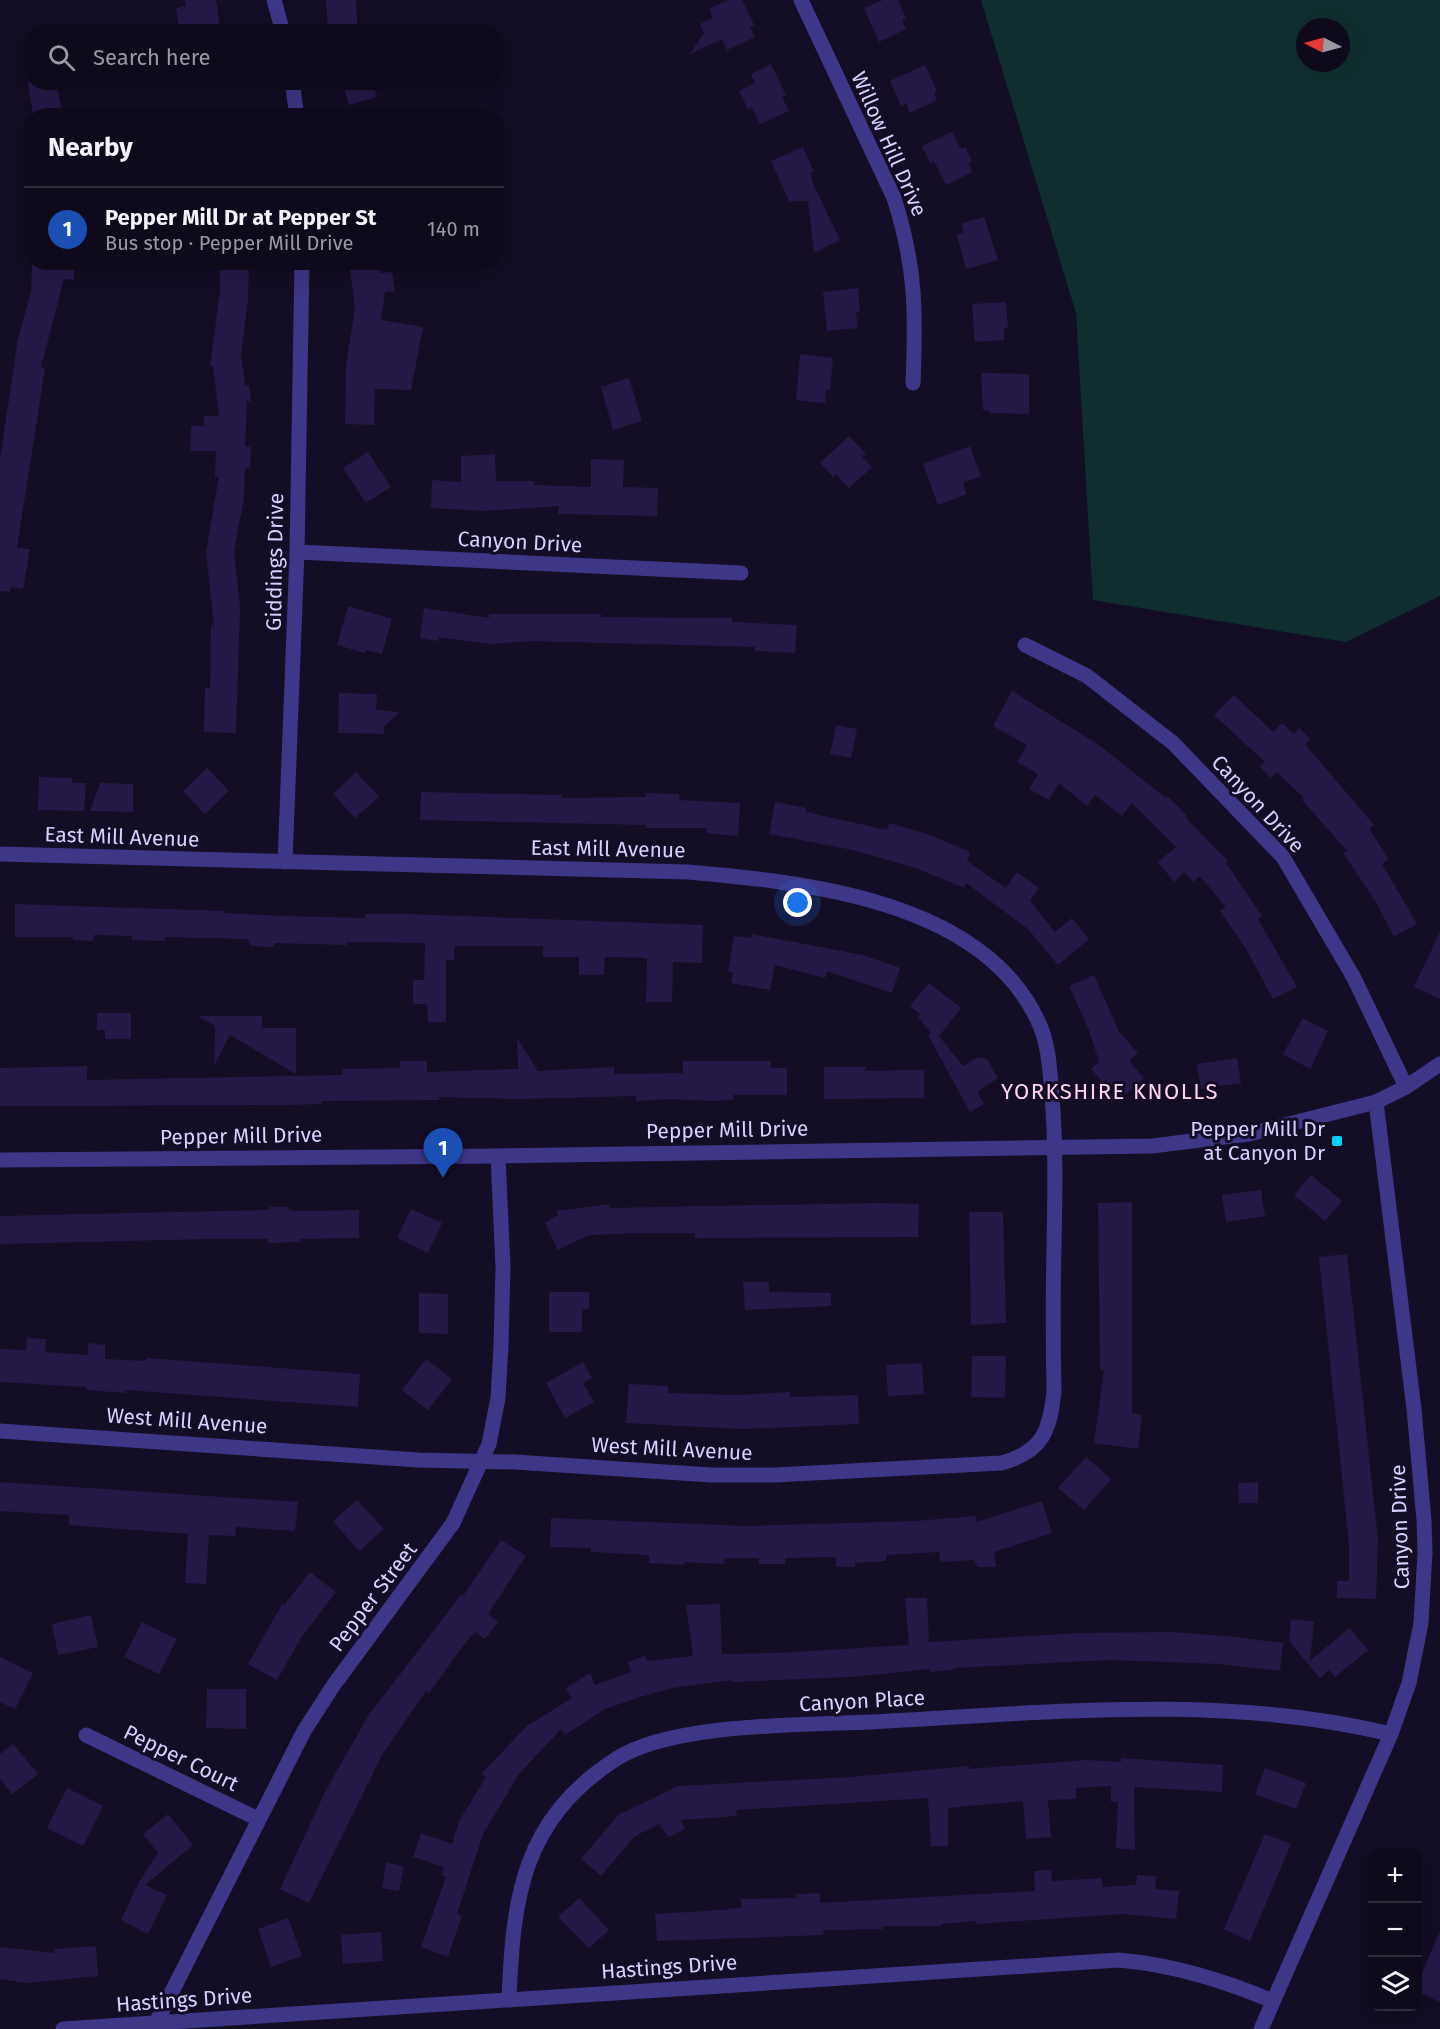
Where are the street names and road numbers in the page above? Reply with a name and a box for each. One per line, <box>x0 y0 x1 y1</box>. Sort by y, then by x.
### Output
street label: Willow Hill Drive <box>845 68 933 220</box>
street label: Giddings Drive <box>261 493 289 631</box>
street label: Canyon Drive <box>457 526 583 558</box>
street label: Canyon Drive <box>1206 750 1310 858</box>
street label: East Mill Avenue <box>44 821 200 853</box>
street label: East Mill Avenue <box>530 835 686 863</box>
street label: Pepper Mill Drive <box>646 1116 808 1144</box>
street label: Pepper Mill Drive <box>160 1122 322 1150</box>
street label: West Mill Avenue <box>106 1402 268 1440</box>
street label: West Mill Avenue <box>591 1432 753 1466</box>
street label: Canyon Drive <box>1385 1464 1415 1590</box>
street label: Pepper Street <box>323 1537 423 1657</box>
street label: Canyon Place <box>798 1685 926 1717</box>
street label: Pepper Court <box>119 1719 243 1797</box>
street label: Hastings Drive <box>600 1949 738 1985</box>
street label: Hastings Drive <box>115 1982 253 2018</box>

